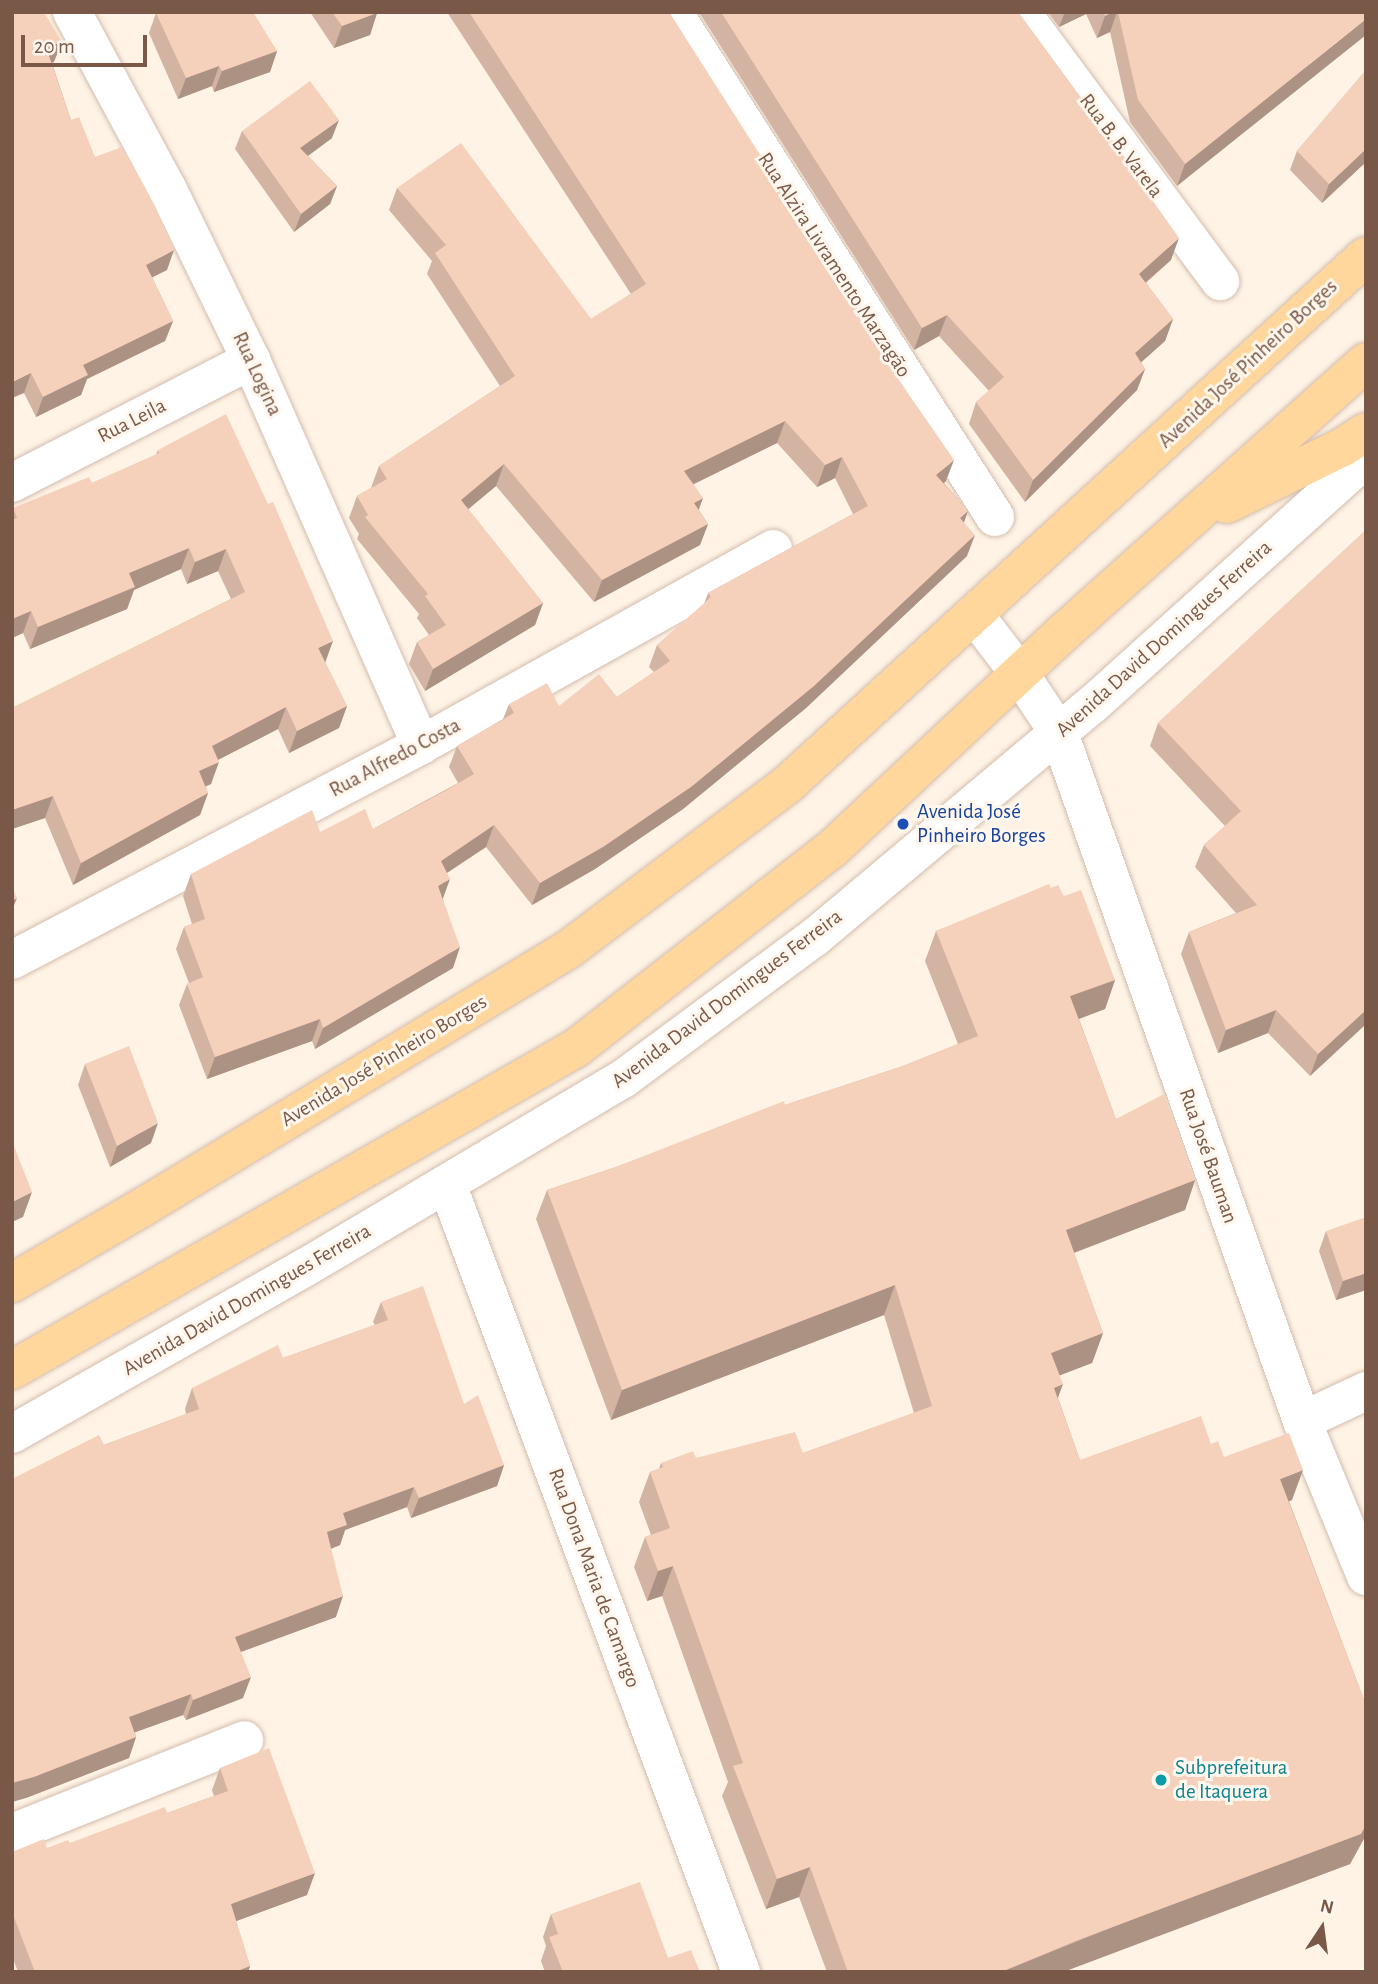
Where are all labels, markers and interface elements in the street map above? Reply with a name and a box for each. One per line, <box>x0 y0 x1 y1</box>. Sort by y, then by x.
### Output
scale bar <box>24 21 150 65</box>
text: 20 m <box>34 36 75 57</box>
street label: Rua B. B. Varela <box>1074 89 1168 203</box>
street label: Rua Alzira Livramento Marzagão <box>752 148 916 382</box>
street label: Avenida José Pinheiro Borges <box>1153 274 1343 454</box>
street label: Rua Logina <box>227 328 287 420</box>
street label: Rua Leila <box>94 393 170 449</box>
street label: Avenida David Domingues Ferreira <box>1051 535 1277 743</box>
street label: Rua Alfredo Costa <box>325 713 465 803</box>
place label: Avenida José Pinheiro Borges <box>917 799 1046 849</box>
marker: Avenida José Pinheiro Borges <box>895 816 911 832</box>
street label: Avenida David Domingues Ferreira <box>607 904 847 1094</box>
street label: Avenida José Pinheiro Borges <box>276 989 492 1133</box>
street label: Rua José Bauman <box>1173 1085 1243 1227</box>
street label: Avenida David Domingues Ferreira <box>119 1219 375 1381</box>
street label: Rua Dona Maria de Camargo <box>543 1465 645 1691</box>
place label: Subprefeitura de Itaquera <box>1175 1755 1288 1805</box>
marker: Subprefeitura de Itaquera <box>1153 1772 1169 1788</box>
north arrow <box>1287 1893 1357 1963</box>
text: N <box>1318 1896 1335 1918</box>

